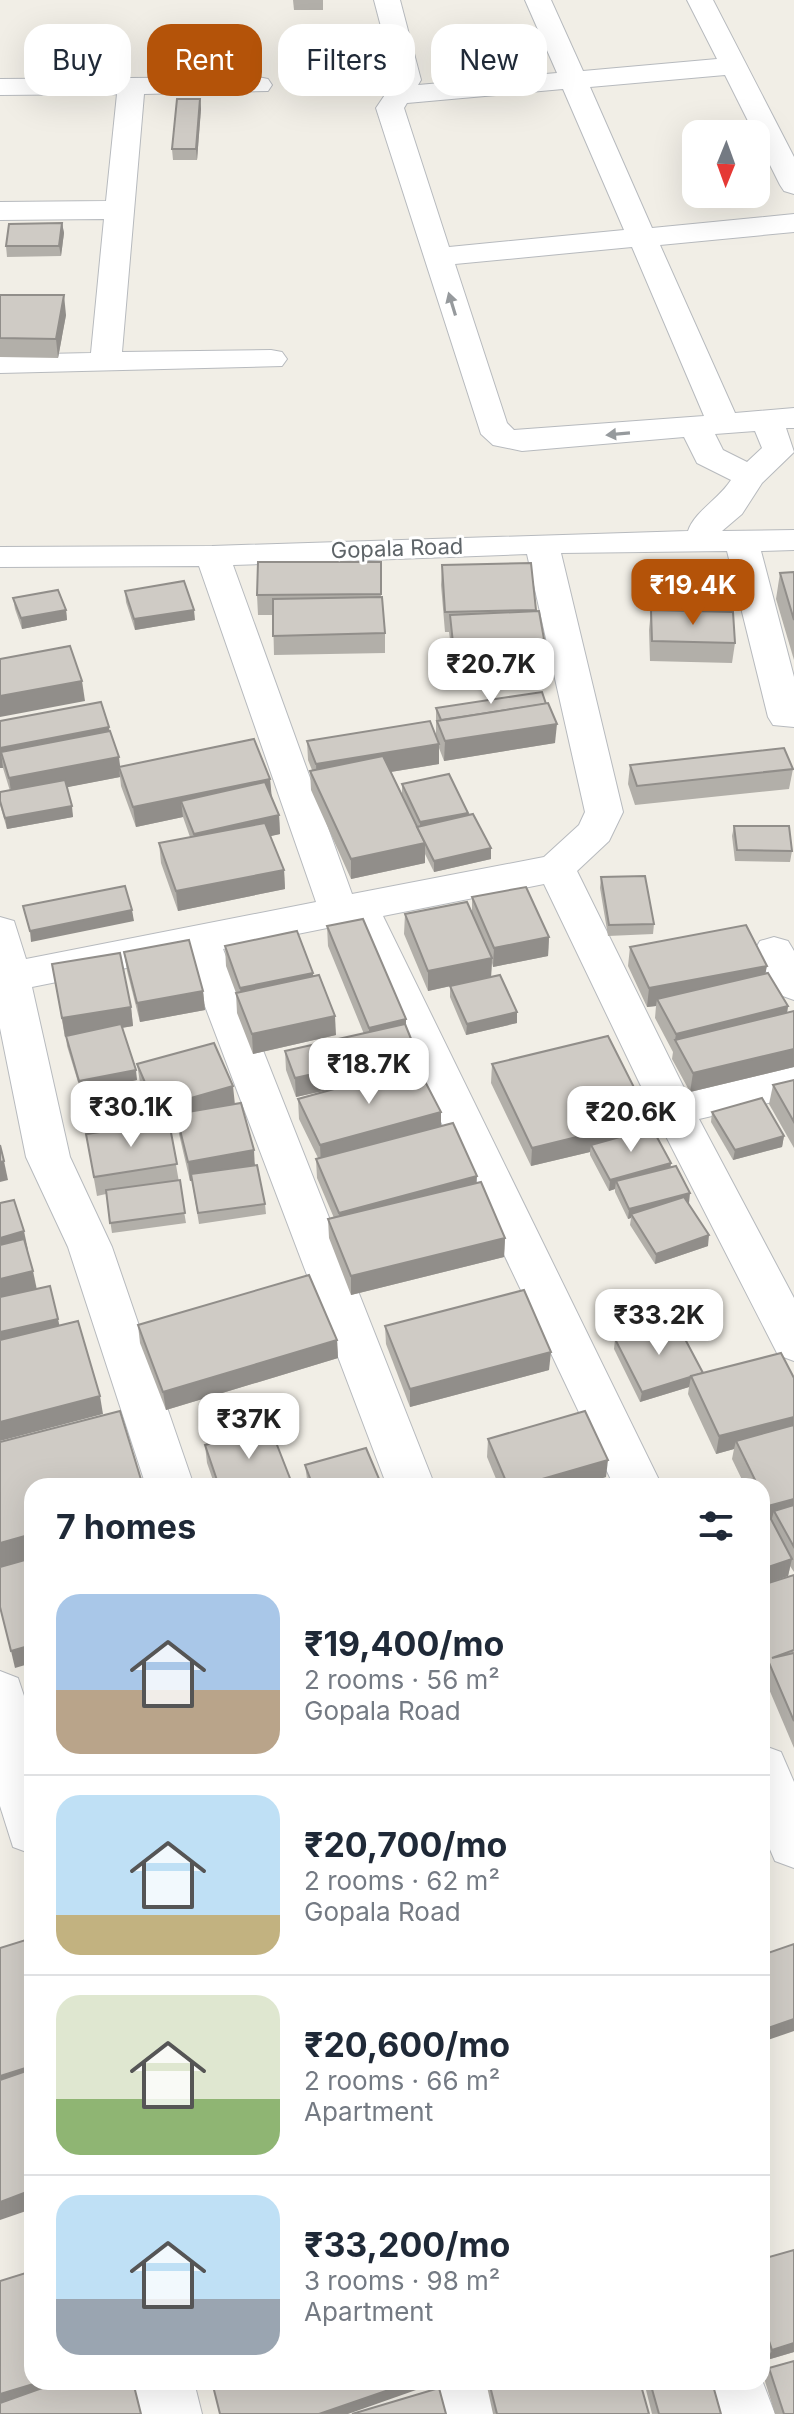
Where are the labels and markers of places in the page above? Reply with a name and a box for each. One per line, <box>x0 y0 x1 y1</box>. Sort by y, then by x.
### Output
pin: ₹19.4K <box>628 559 758 627</box>
pin: ₹20.7K <box>426 638 556 706</box>
pin: ₹18.7K <box>304 1038 434 1106</box>
pin: ₹30.1K <box>66 1081 196 1149</box>
pin: ₹20.6K <box>566 1086 696 1154</box>
pin: ₹33.2K <box>594 1289 724 1357</box>
pin: ₹37K <box>202 1393 296 1461</box>

